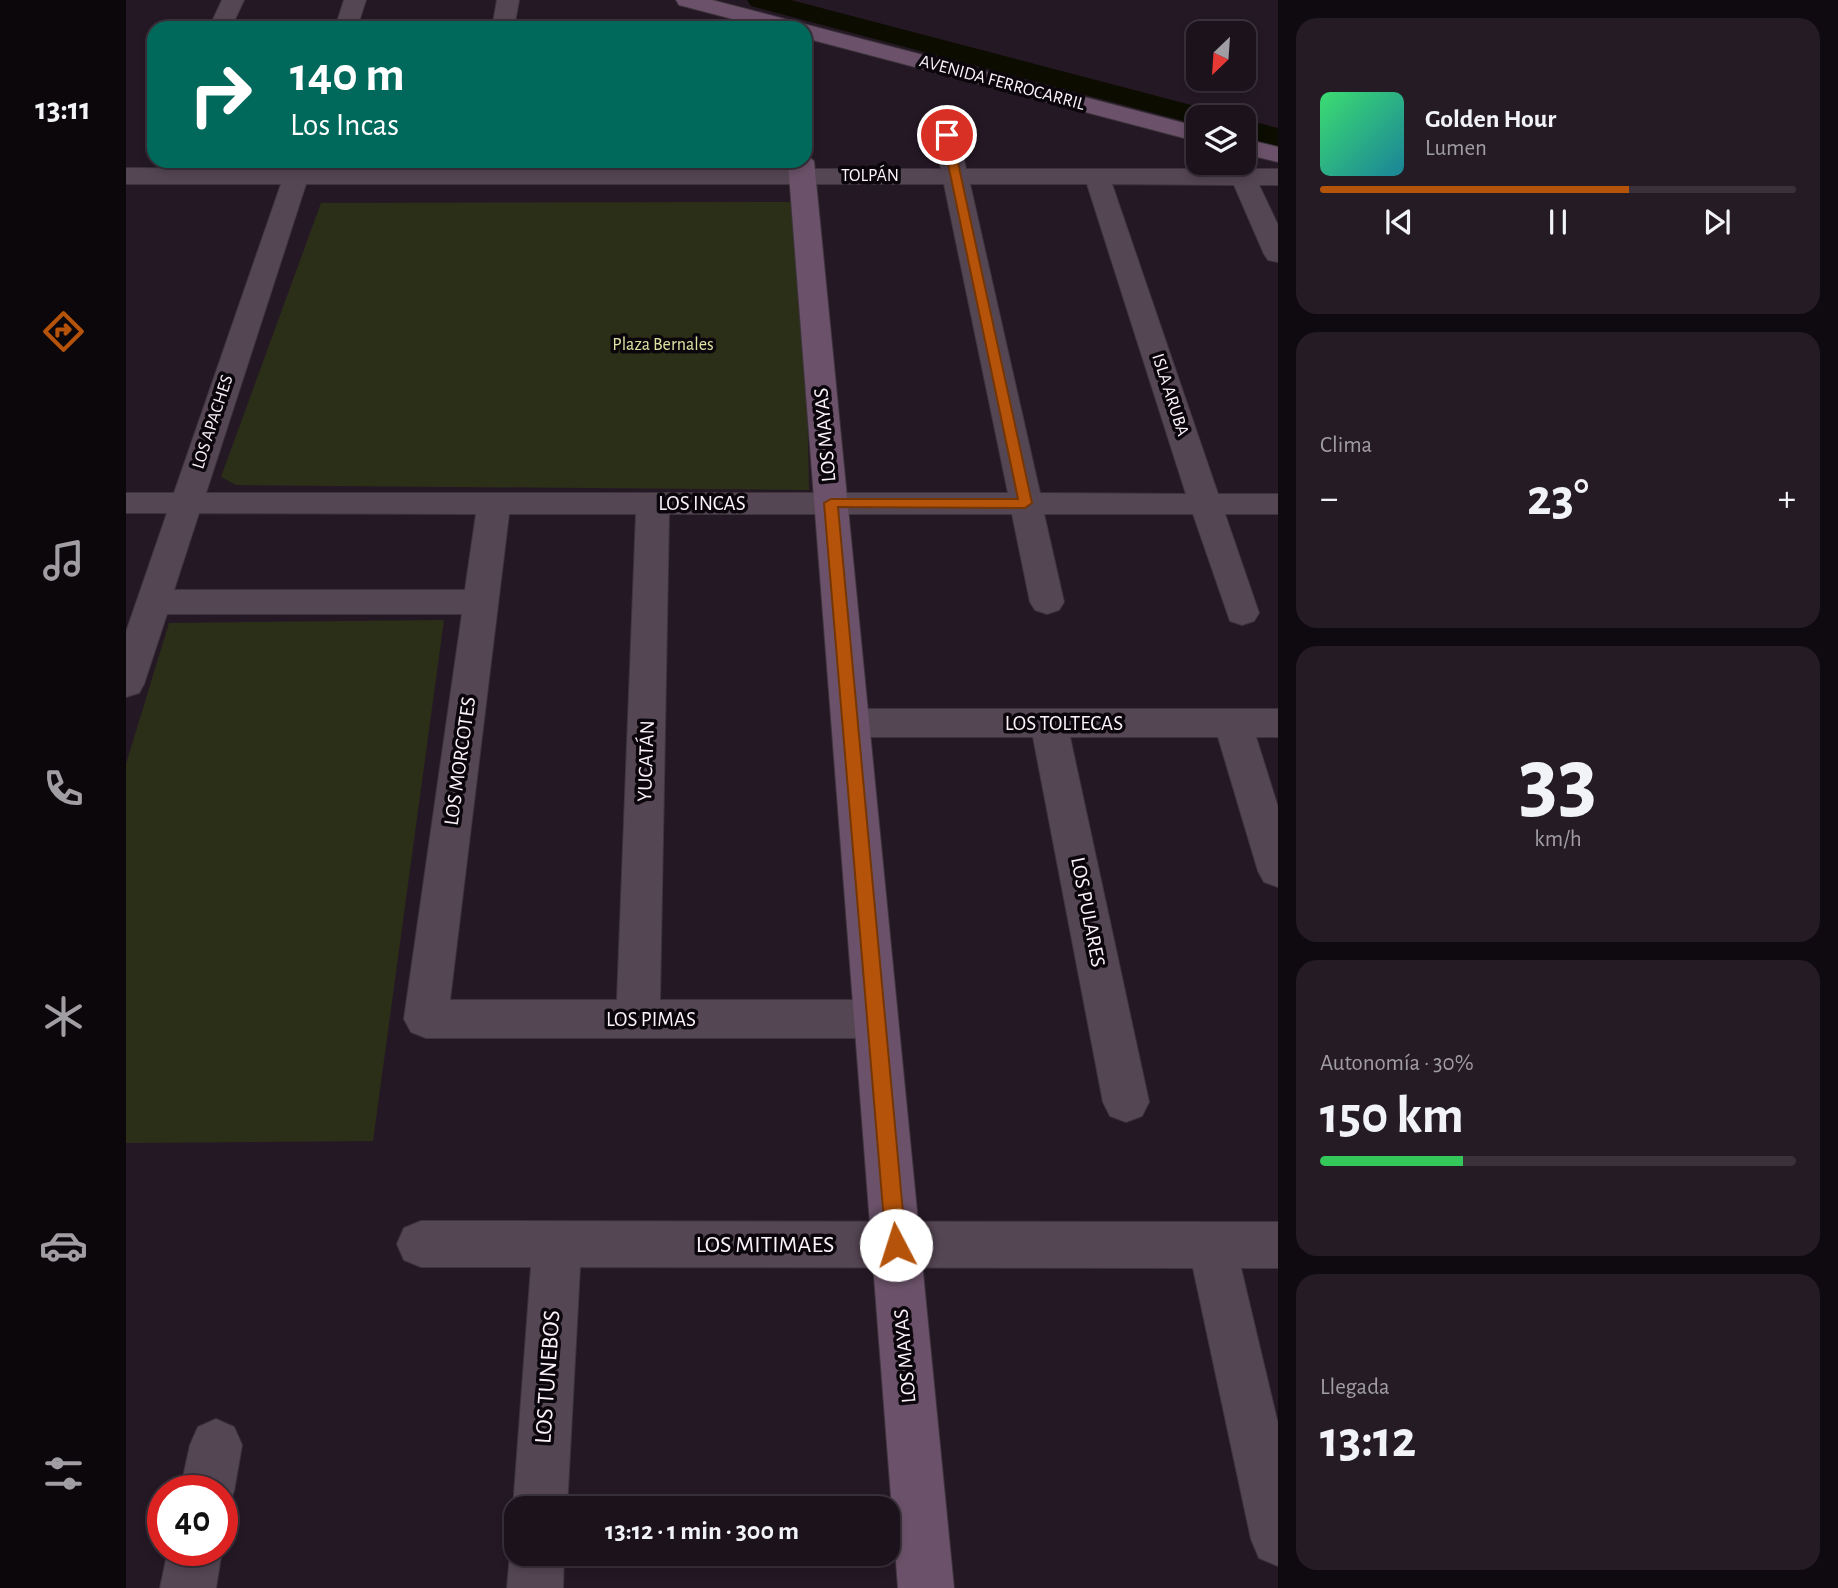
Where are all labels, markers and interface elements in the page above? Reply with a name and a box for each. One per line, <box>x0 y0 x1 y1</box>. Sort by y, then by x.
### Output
north arrow <box>1186 21 1256 91</box>
map controls <box>1186 21 1256 175</box>
icon: right <box>175 49 266 140</box>
text: 140 m <box>290 51 405 100</box>
street label: AVENIDA FERROCARRIL <box>917 52 1087 114</box>
text: 13:11 <box>35 93 91 125</box>
pin <box>917 105 977 165</box>
button: layers <box>1186 105 1256 175</box>
text: Golden Hour <box>1425 106 1556 132</box>
text: Los Incas <box>290 109 399 141</box>
icon: arrive <box>928 116 966 154</box>
text: Lumen <box>1425 137 1487 160</box>
street label: TOLPÁN <box>841 164 899 185</box>
icon: previous <box>1380 203 1418 241</box>
icon: pause <box>1539 203 1577 241</box>
icon: next <box>1698 203 1736 241</box>
icon: directions <box>39 307 88 356</box>
park label: Plaza Bernales <box>612 336 714 354</box>
street label: ISLA ARUBA <box>1148 352 1192 439</box>
street label: LOS APACHES <box>189 373 237 471</box>
street label: LOS MAYAS <box>810 387 840 483</box>
text: Clima <box>1320 434 1372 457</box>
text: 23° <box>1527 472 1589 524</box>
text: − <box>1320 480 1338 518</box>
text: + <box>1778 480 1796 518</box>
street label: LOS INCAS <box>658 493 746 514</box>
icon: music <box>39 536 88 585</box>
street label: LOS MORCOTES <box>441 695 479 827</box>
street label: LOS TOLTECAS <box>1005 713 1123 734</box>
street label: YUCATÁN <box>632 720 658 802</box>
text: 33 <box>1519 735 1597 826</box>
icon: phone <box>39 764 88 813</box>
text: km/h <box>1534 828 1582 851</box>
street label: LOS PULARES <box>1067 855 1109 969</box>
icon: climate <box>39 992 88 1041</box>
street label: LOS PIMAS <box>606 1009 696 1030</box>
text: Autonomía · 30% <box>1320 1052 1474 1075</box>
text: 150 km <box>1320 1090 1464 1142</box>
position arrow <box>859 1208 933 1282</box>
icon: car <box>39 1221 88 1270</box>
street label: LOS MITIMAES <box>696 1233 834 1257</box>
street label: LOS MAYAS <box>890 1308 920 1404</box>
street label: LOS TUNEBOS <box>531 1309 565 1445</box>
text: Llegada <box>1320 1376 1390 1399</box>
text: 13:12 <box>1320 1414 1416 1466</box>
icon: filters <box>39 1449 88 1498</box>
speed limit sign: 40 <box>147 1475 238 1566</box>
text: 13:12 · 1 min · 300 m <box>605 1518 799 1544</box>

